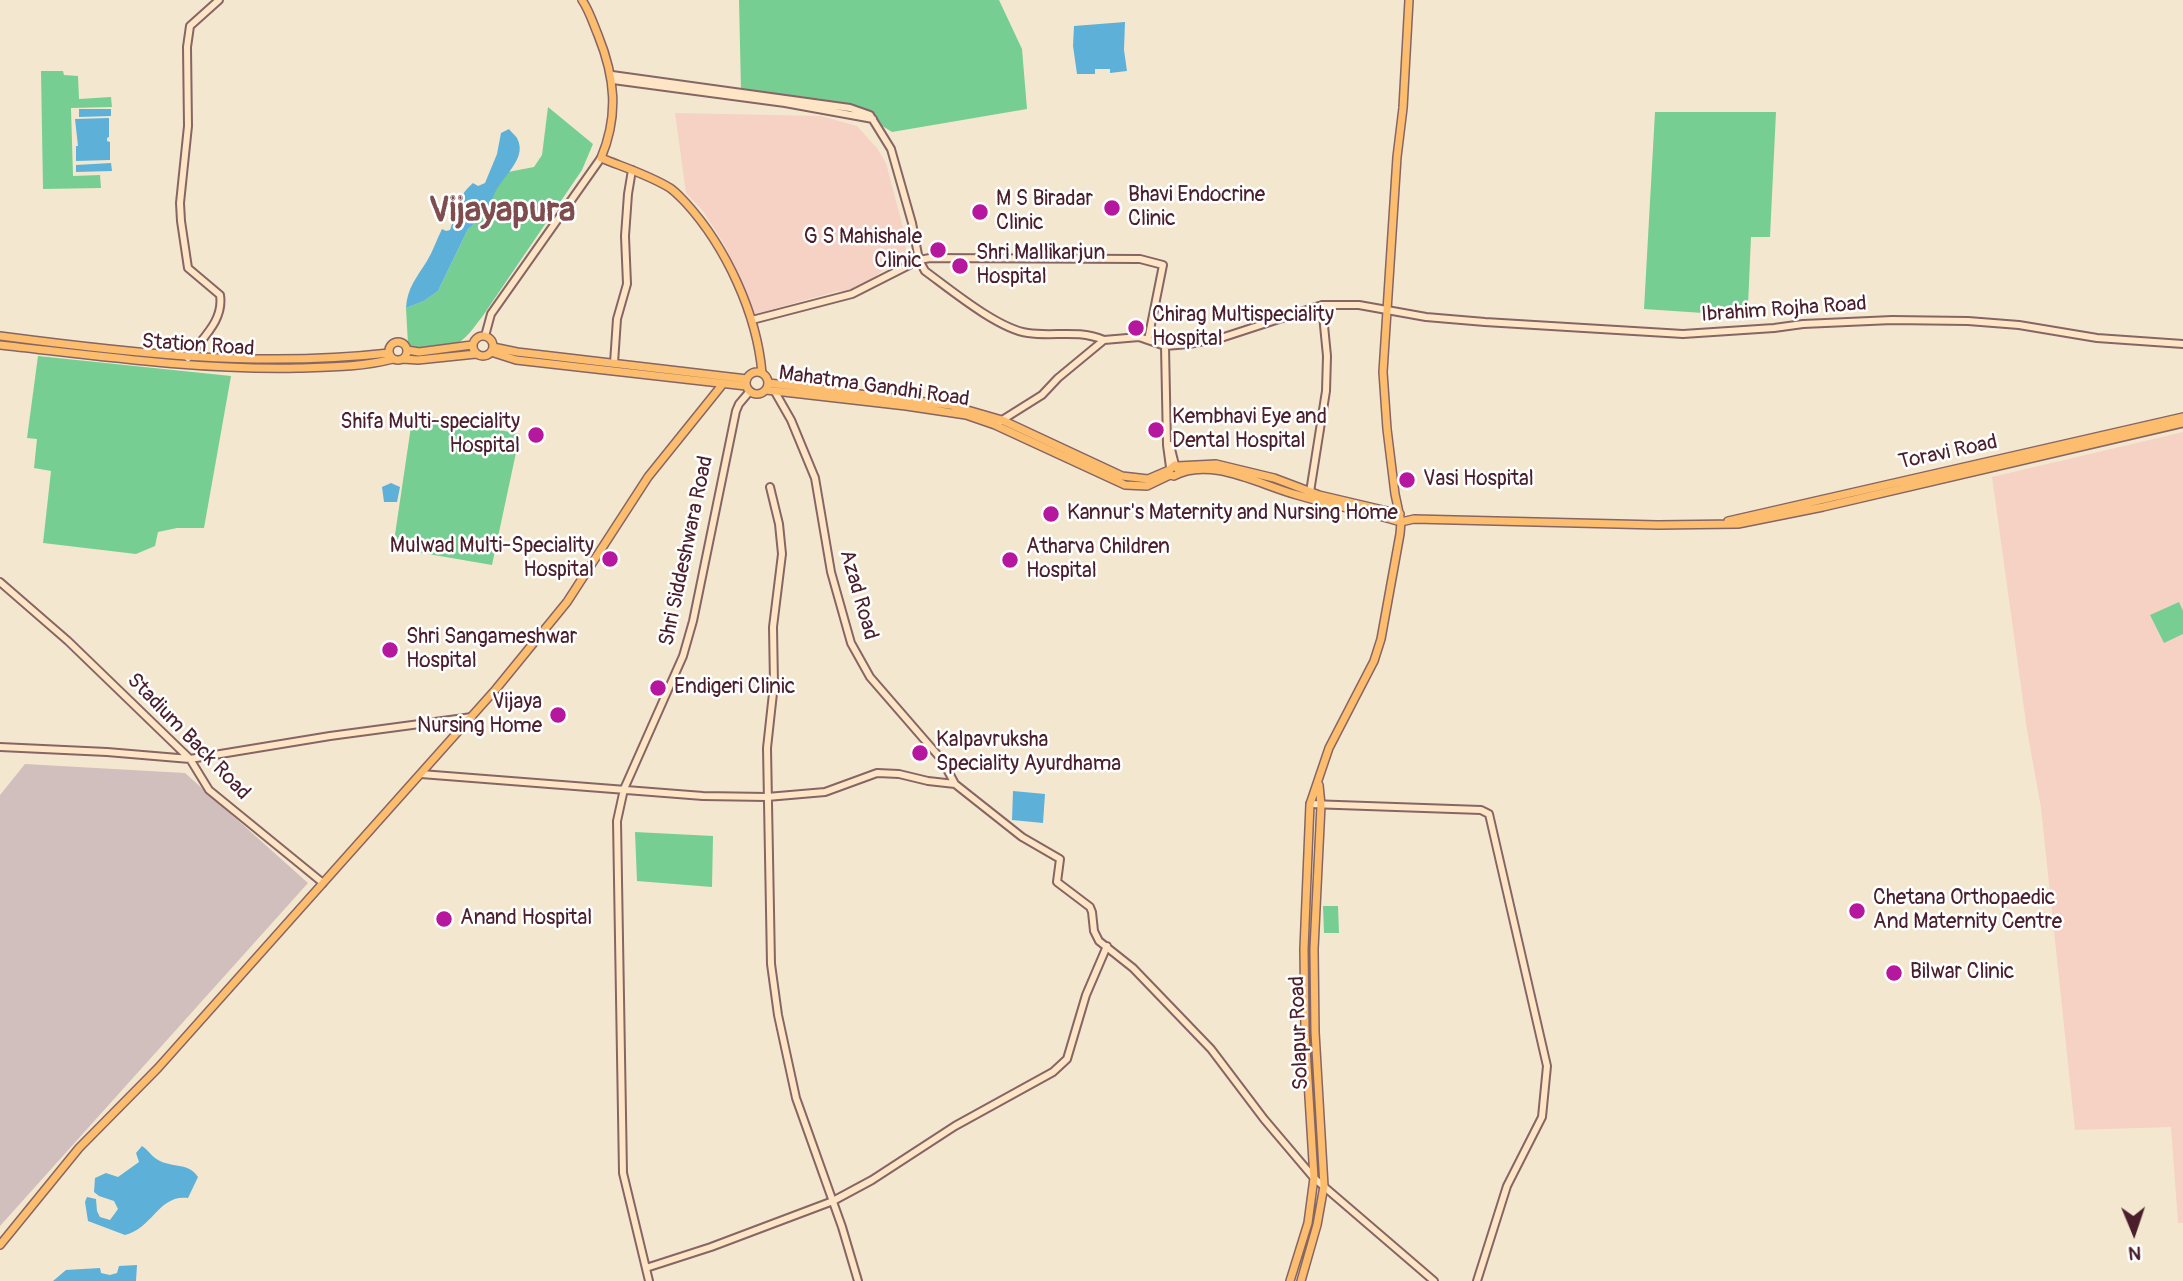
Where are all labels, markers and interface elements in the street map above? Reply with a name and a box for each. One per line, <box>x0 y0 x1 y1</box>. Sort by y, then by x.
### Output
place label: Bhavi Endocrine Clinic <box>1128 183 1265 233</box>
place label: M S Biradar Clinic <box>996 187 1093 237</box>
district label: Vijayapura <box>429 191 575 233</box>
marker: Bhavi Endocrine Clinic <box>1102 198 1122 218</box>
marker: M S Biradar Clinic <box>970 202 990 222</box>
place label: G S Mahishale Clinic <box>804 225 922 275</box>
marker: G S Mahishale Clinic <box>928 240 948 260</box>
place label: Shri Mallikarjun Hospital <box>976 241 1105 291</box>
marker: Shri Mallikarjun Hospital <box>950 256 970 276</box>
street label: Ibrahim Rojha Road <box>1700 292 1868 328</box>
place label: Chirag Multispeciality Hospital <box>1152 303 1334 353</box>
marker: Chirag Multispeciality Hospital <box>1126 318 1146 338</box>
street label: Station Road <box>141 329 255 363</box>
street label: Mahatma Gandhi Road <box>777 361 971 413</box>
place label: Kembhavi Eye and Dental Hospital <box>1172 405 1327 455</box>
place label: Shifa Multi-speciality Hospital <box>340 410 520 460</box>
marker: Kembhavi Eye and Dental Hospital <box>1146 420 1166 440</box>
marker: Shifa Multi-speciality Hospital <box>526 425 546 445</box>
street label: Toravi Road <box>1896 430 2000 476</box>
street label: Shri Siddeshwara Road <box>655 454 719 648</box>
place label: Vasi Hospital <box>1423 467 1534 493</box>
marker: Vasi Hospital <box>1397 470 1417 490</box>
place label: Kannur's Maternity and Nursing Home <box>1067 501 1398 527</box>
marker: Kannur's Maternity and Nursing Home <box>1041 504 1061 524</box>
place label: Mulwad Multi-Speciality Hospital <box>390 534 594 584</box>
place label: Atharva Children Hospital <box>1026 535 1170 585</box>
street label: Azad Road <box>833 547 883 643</box>
marker: Mulwad Multi-Speciality Hospital <box>600 549 620 569</box>
marker: Atharva Children Hospital <box>1000 550 1020 570</box>
place label: Shri Sangameshwar Hospital <box>406 625 577 675</box>
marker: Shri Sangameshwar Hospital <box>380 640 400 660</box>
street label: Stadium Back Road <box>121 668 255 806</box>
place label: Endigeri Clinic <box>674 675 795 701</box>
marker: Endigeri Clinic <box>648 678 668 698</box>
place label: Vijaya Nursing Home <box>417 690 542 740</box>
marker: Vijaya Nursing Home <box>548 705 568 725</box>
place label: Kalpavruksha Speciality Ayurdhama <box>936 728 1121 778</box>
marker: Kalpavruksha Speciality Ayurdhama <box>910 743 930 763</box>
place label: Chetana Orthopaedic And Maternity Centre <box>1873 886 2062 936</box>
marker: Chetana Orthopaedic And Maternity Centre <box>1847 901 1867 921</box>
place label: Anand Hospital <box>460 906 592 932</box>
marker: Anand Hospital <box>434 909 454 929</box>
place label: Bilwar Clinic <box>1910 960 2014 986</box>
marker: Bilwar Clinic <box>1884 963 1904 983</box>
street label: Solapur Road <box>1285 975 1315 1091</box>
north arrow <box>2099 1197 2169 1267</box>
text: N <box>2128 1241 2142 1265</box>

